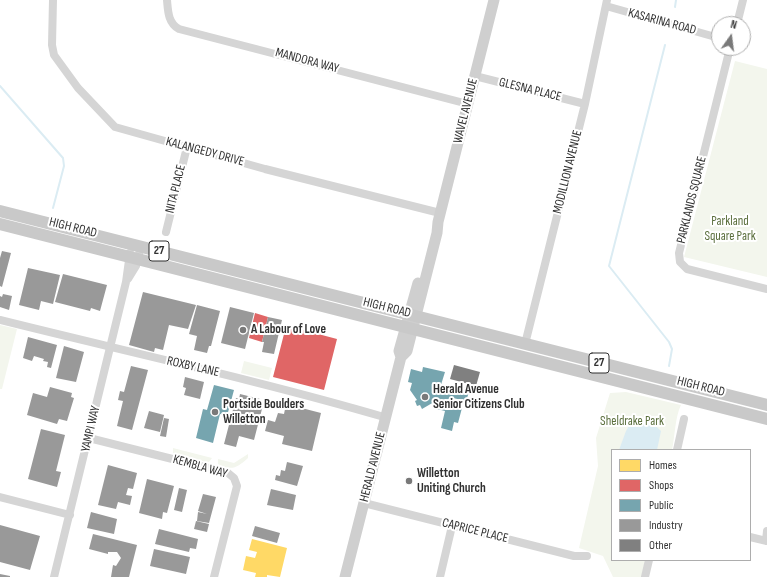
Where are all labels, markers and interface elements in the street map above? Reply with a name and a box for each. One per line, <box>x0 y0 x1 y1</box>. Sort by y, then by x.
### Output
street label: KASARINA ROAD <box>626 5 698 39</box>
north arrow <box>711 16 751 56</box>
text: N <box>729 18 738 32</box>
street label: MANDORA WAY <box>274 45 340 77</box>
street label: GLESNA PLACE <box>497 75 563 105</box>
street label: WAVEL AVENUE <box>450 77 482 145</box>
street label: MODILLION AVENUE <box>550 129 586 215</box>
street label: KALANGEDY DRIVE <box>164 134 246 170</box>
street label: PARKLANDS SQUARE <box>674 155 710 245</box>
street label: NITA PLACE <box>162 163 190 215</box>
park label: Parkland Square Park <box>704 214 756 245</box>
street label: HIGH ROAD <box>48 215 98 241</box>
road number: 27 <box>149 241 169 261</box>
street label: HIGH ROAD <box>362 295 412 321</box>
place label: A Labour of Love <box>251 322 326 338</box>
marker: A Labour of Love <box>238 325 248 335</box>
street label: ROXBY LANE <box>165 353 221 381</box>
road number: 27 <box>589 353 609 373</box>
street label: HIGH ROAD <box>676 374 726 400</box>
place label: Herald Avenue Senior Citizens Club <box>433 382 525 413</box>
marker: Herald Avenue Senior Citizens Club <box>420 392 430 402</box>
place label: Portside Boulders Willetton <box>223 397 304 428</box>
street label: YAMPI WAY <box>78 404 104 454</box>
marker: Portside Boulders Willetton <box>210 407 220 417</box>
park label: Sheldrake Park <box>600 414 664 430</box>
street label: HERALD AVENUE <box>357 430 389 504</box>
legend <box>611 449 751 561</box>
street label: KEMBLA WAY <box>171 452 229 482</box>
text: Homes <box>649 458 677 473</box>
place label: Willetton Uniting Church <box>417 466 486 497</box>
marker: Willetton Uniting Church <box>404 476 414 486</box>
text: Shops <box>649 478 674 493</box>
text: Public <box>649 498 674 513</box>
street label: CAPRICE PLACE <box>440 515 510 547</box>
text: Industry <box>649 518 683 533</box>
text: Other <box>649 538 672 553</box>

